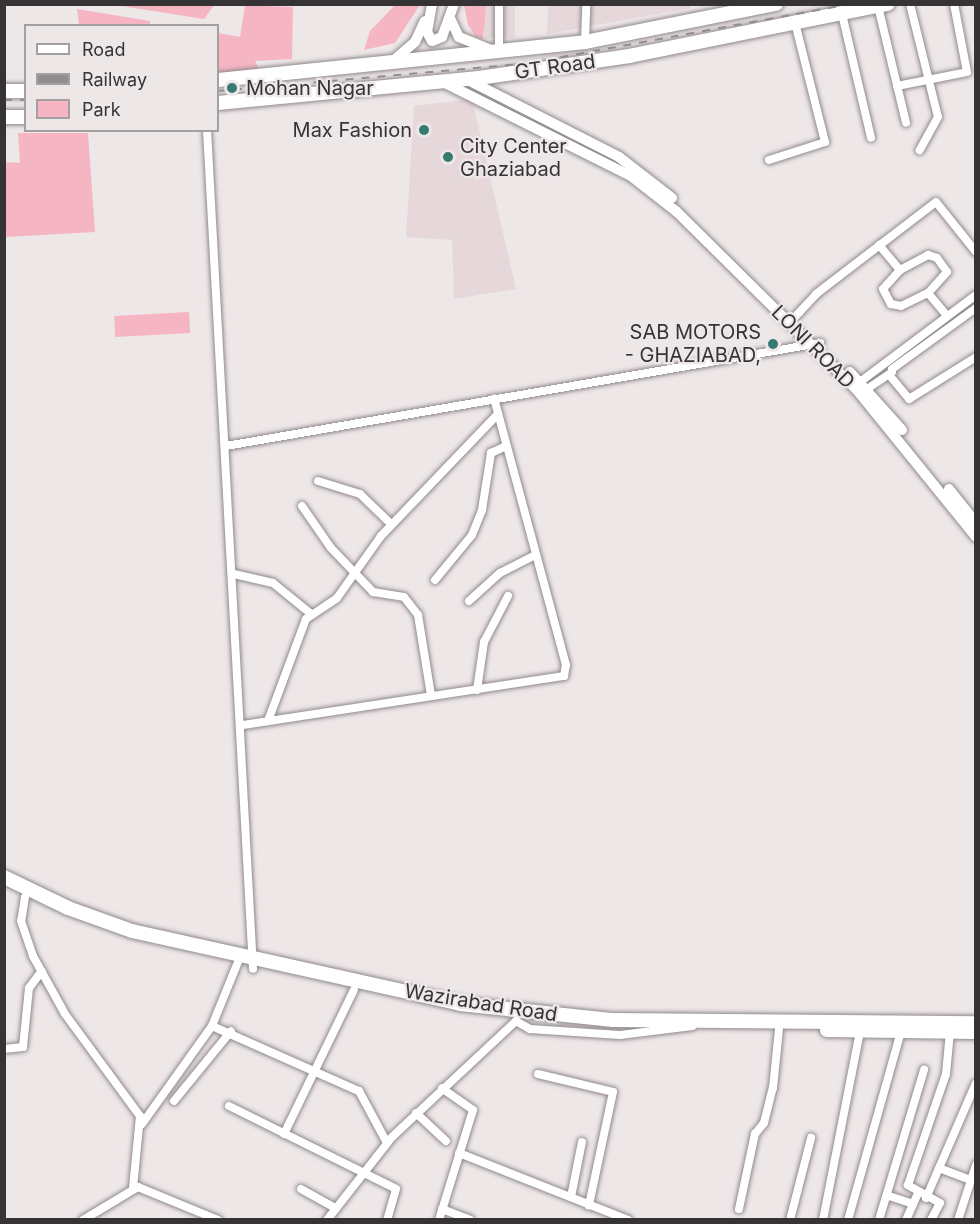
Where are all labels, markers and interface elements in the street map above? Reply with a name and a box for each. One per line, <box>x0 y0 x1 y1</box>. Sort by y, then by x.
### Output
legend <box>24 24 219 132</box>
text: Road <box>82 39 125 60</box>
street label: GT Road <box>513 49 597 85</box>
text: Railway <box>82 69 147 90</box>
place label: Mohan Nagar <box>246 76 374 100</box>
marker: Mohan Nagar <box>223 79 241 97</box>
text: Park <box>82 99 121 120</box>
place label: Max Fashion <box>293 118 412 142</box>
marker: Max Fashion <box>417 123 431 137</box>
place label: City Center Ghaziabad <box>460 134 567 181</box>
marker: City Center Ghaziabad <box>441 150 455 164</box>
street label: LONI ROAD <box>766 300 860 394</box>
place label: SAB MOTORS - GHAZIABAD, <box>625 320 761 367</box>
marker: SAB MOTORS - GHAZIABAD, <box>766 337 780 351</box>
street label: Wazirabad Road <box>403 979 559 1027</box>

